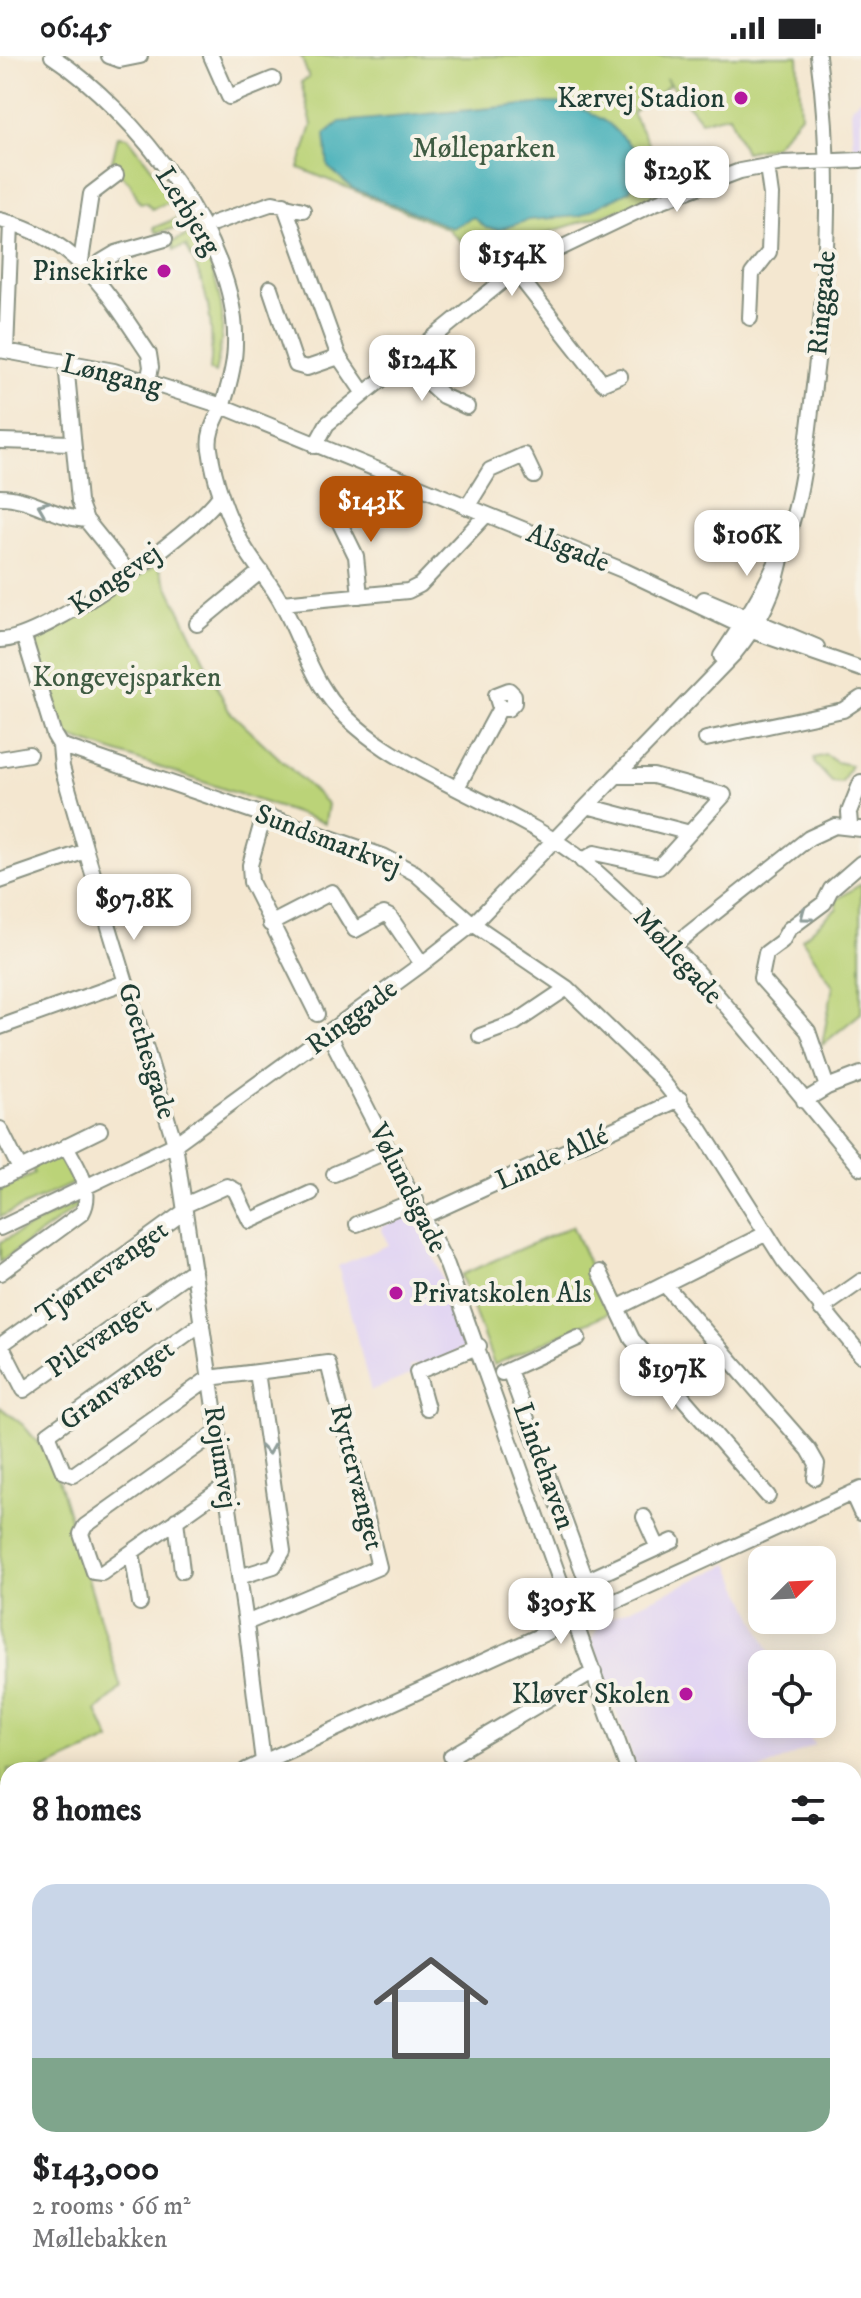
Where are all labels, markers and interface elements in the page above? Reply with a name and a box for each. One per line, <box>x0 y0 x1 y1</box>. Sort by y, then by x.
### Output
text: 06:45 <box>40 10 112 47</box>
place label: Kærvej Stadion <box>557 81 725 116</box>
marker: Kærvej Stadion <box>732 89 750 107</box>
park label: Mølleparken <box>412 131 556 166</box>
pin: $129K <box>621 146 733 214</box>
text: $129K <box>643 155 711 188</box>
street label: Lerbjerg <box>147 160 229 262</box>
pin: $154K <box>456 230 568 298</box>
text: $154K <box>478 239 546 272</box>
street label: Ringgade <box>800 249 844 357</box>
place label: Pinsekirke <box>32 254 148 289</box>
marker: Pinsekirke <box>155 262 173 280</box>
pin: $124K <box>366 335 478 403</box>
text: $124K <box>387 344 457 377</box>
street label: Løngang <box>58 346 166 404</box>
pin: $143K <box>315 476 427 544</box>
text: $143K <box>338 485 404 518</box>
one-way arrow <box>37 500 51 517</box>
pin: $106K <box>691 510 803 578</box>
street label: Alsgade <box>521 516 615 580</box>
text: $106K <box>712 519 782 552</box>
street label: Kongevej <box>63 535 167 623</box>
park label: Kongevejsparken <box>33 660 222 695</box>
street label: Sundsmarkvej <box>250 796 406 884</box>
pin: $97.8K <box>69 874 199 942</box>
text: $97.8K <box>95 883 173 916</box>
street label: Møllegade <box>625 900 731 1012</box>
one-way arrow <box>800 906 814 921</box>
street label: Ringgade <box>299 971 405 1063</box>
street label: Goethesgade <box>110 979 184 1123</box>
street label: Vølundsgade <box>360 1116 456 1259</box>
street label: Linde Allé <box>490 1118 614 1198</box>
street label: Tjørnevænget <box>29 1212 175 1332</box>
place label: Privatskolen Als <box>412 1276 592 1311</box>
marker: Privatskolen Als <box>387 1284 405 1302</box>
street label: Pilevænget <box>40 1288 158 1386</box>
street label: Granvænget <box>53 1332 181 1438</box>
pin: $197K <box>616 1344 728 1412</box>
text: $197K <box>638 1353 706 1386</box>
street label: Lindehaven <box>505 1398 583 1535</box>
street label: Ryttervænget <box>322 1400 392 1554</box>
street label: Rojumvej <box>196 1403 246 1511</box>
one-way arrow <box>259 1442 276 1456</box>
north arrow <box>748 1546 836 1634</box>
map controls <box>748 1546 836 1738</box>
pin: $305K <box>505 1578 617 1646</box>
text: $305K <box>526 1587 596 1620</box>
button: locate <box>748 1650 836 1738</box>
place label: Kløver Skolen <box>512 1677 670 1712</box>
marker: Kløver Skolen <box>677 1685 695 1703</box>
icon: filters <box>786 1788 830 1832</box>
text: 8 homes <box>32 1789 141 1831</box>
icon: home <box>359 1936 503 2080</box>
text: $143,000 <box>32 2148 159 2190</box>
text: 2 rooms · 66 m² <box>32 2190 191 2223</box>
text: Møllebakken <box>32 2223 167 2256</box>

